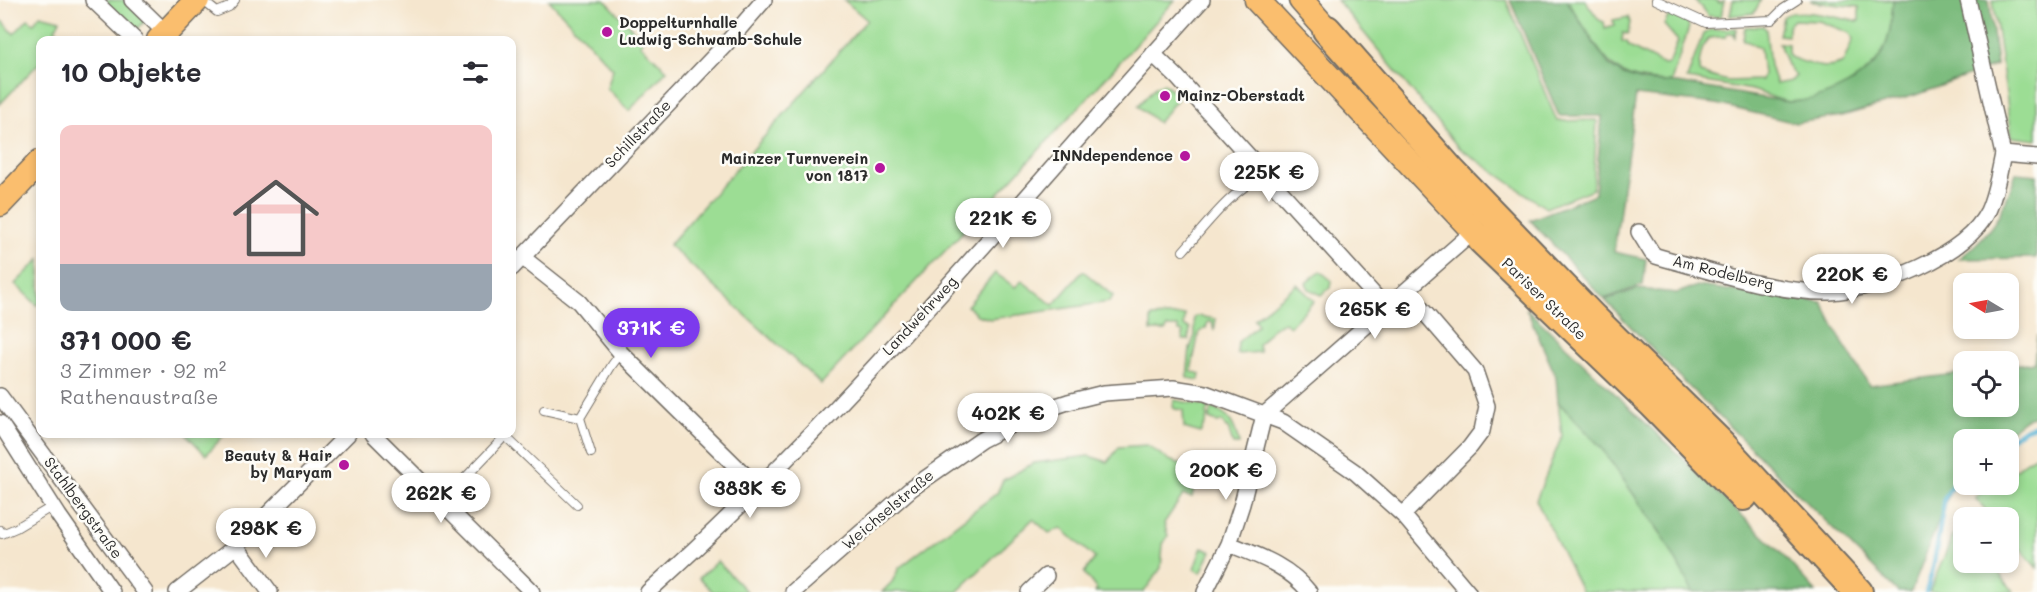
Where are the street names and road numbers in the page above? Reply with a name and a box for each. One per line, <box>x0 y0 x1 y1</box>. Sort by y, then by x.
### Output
street label: Schillstraße <box>600 95 675 172</box>
street label: Am Rodelberg <box>1671 250 1776 294</box>
street label: Pariser Straße <box>1498 253 1591 344</box>
street label: Landwehrweg <box>877 271 961 359</box>
street label: Stahlbergstraße <box>40 452 128 562</box>
street label: Weichselstraße <box>837 465 938 554</box>

